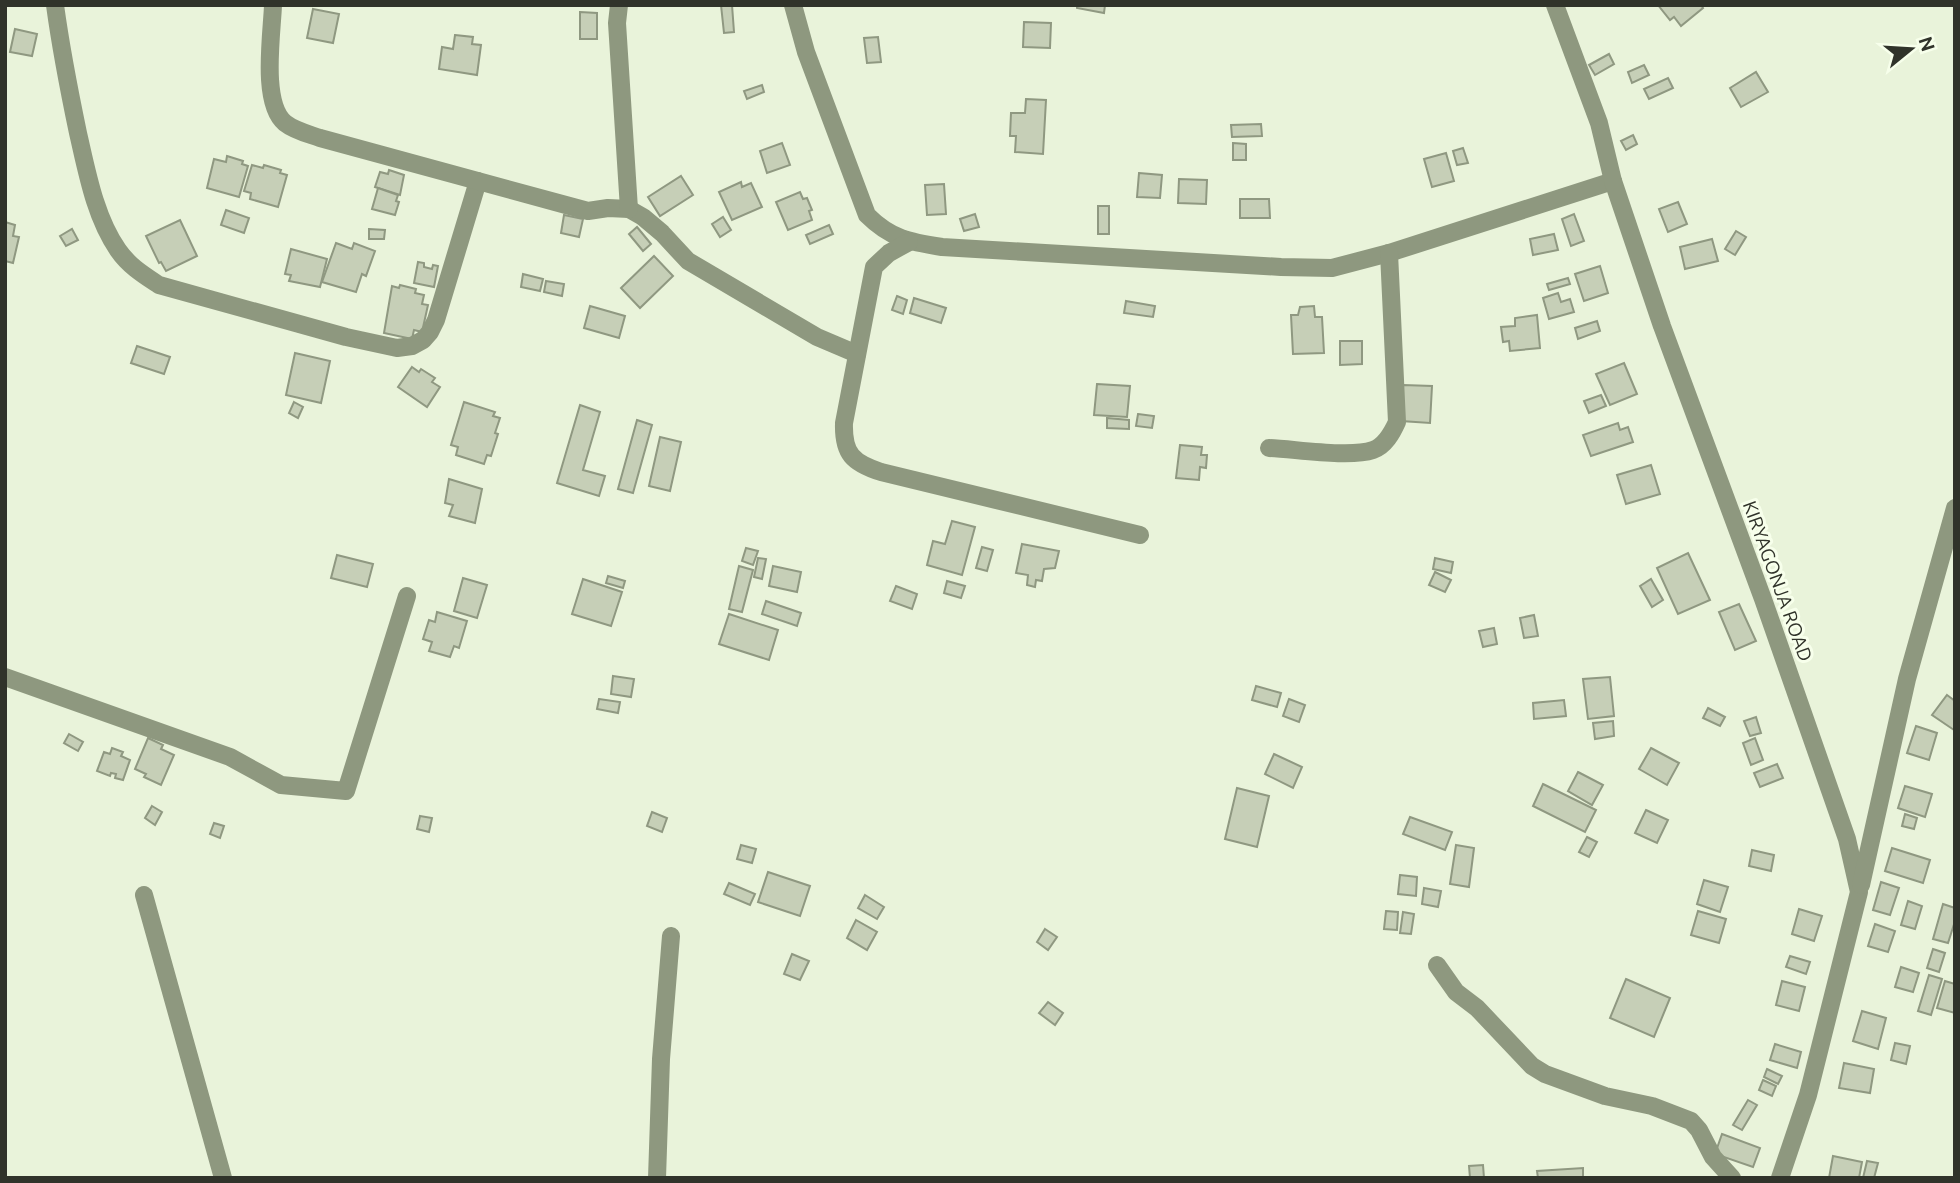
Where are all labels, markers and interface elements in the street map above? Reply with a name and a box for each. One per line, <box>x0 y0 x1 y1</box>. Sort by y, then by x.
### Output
north arrow <box>1876 14 1946 84</box>
text: N <box>1915 34 1940 54</box>
street label: KIRYAGONJA ROAD <box>1739 498 1817 664</box>

